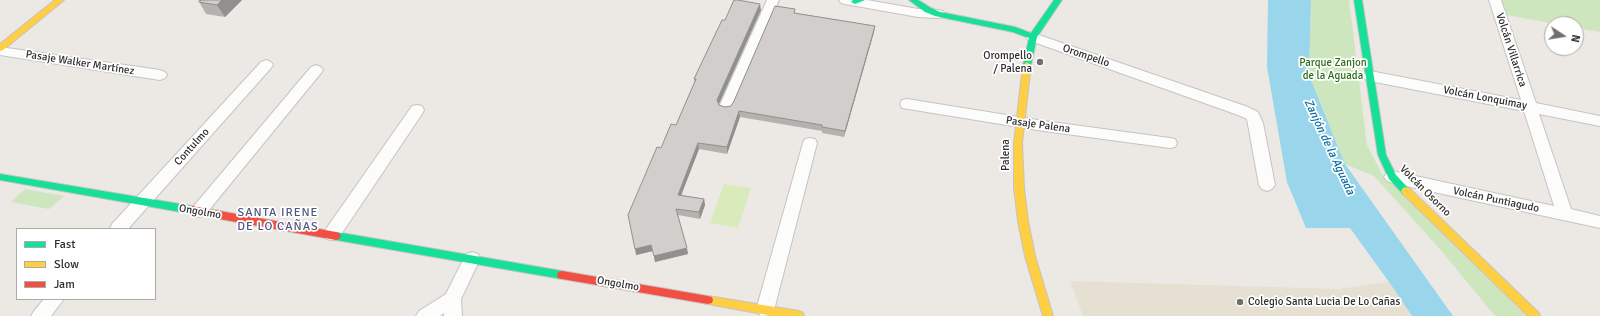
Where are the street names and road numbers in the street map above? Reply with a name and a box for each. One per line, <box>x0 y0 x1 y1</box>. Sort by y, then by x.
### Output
street label: Volcán Villarrica <box>1493 11 1529 89</box>
street label: Orompello <box>1061 42 1111 70</box>
street label: Pasaje Walker Martínez <box>25 48 135 78</box>
street label: Volcán Lonquimay <box>1442 83 1528 113</box>
street label: Pasaje Palena <box>1005 114 1071 136</box>
street label: Contulmo <box>172 126 212 168</box>
street label: Palena <box>999 139 1013 171</box>
street label: Volcán Osorno <box>1397 163 1453 219</box>
street label: Volcán Puntiagudo <box>1452 184 1540 216</box>
street label: Ongolmo <box>178 202 222 222</box>
street label: Ongolmo <box>596 274 640 294</box>

